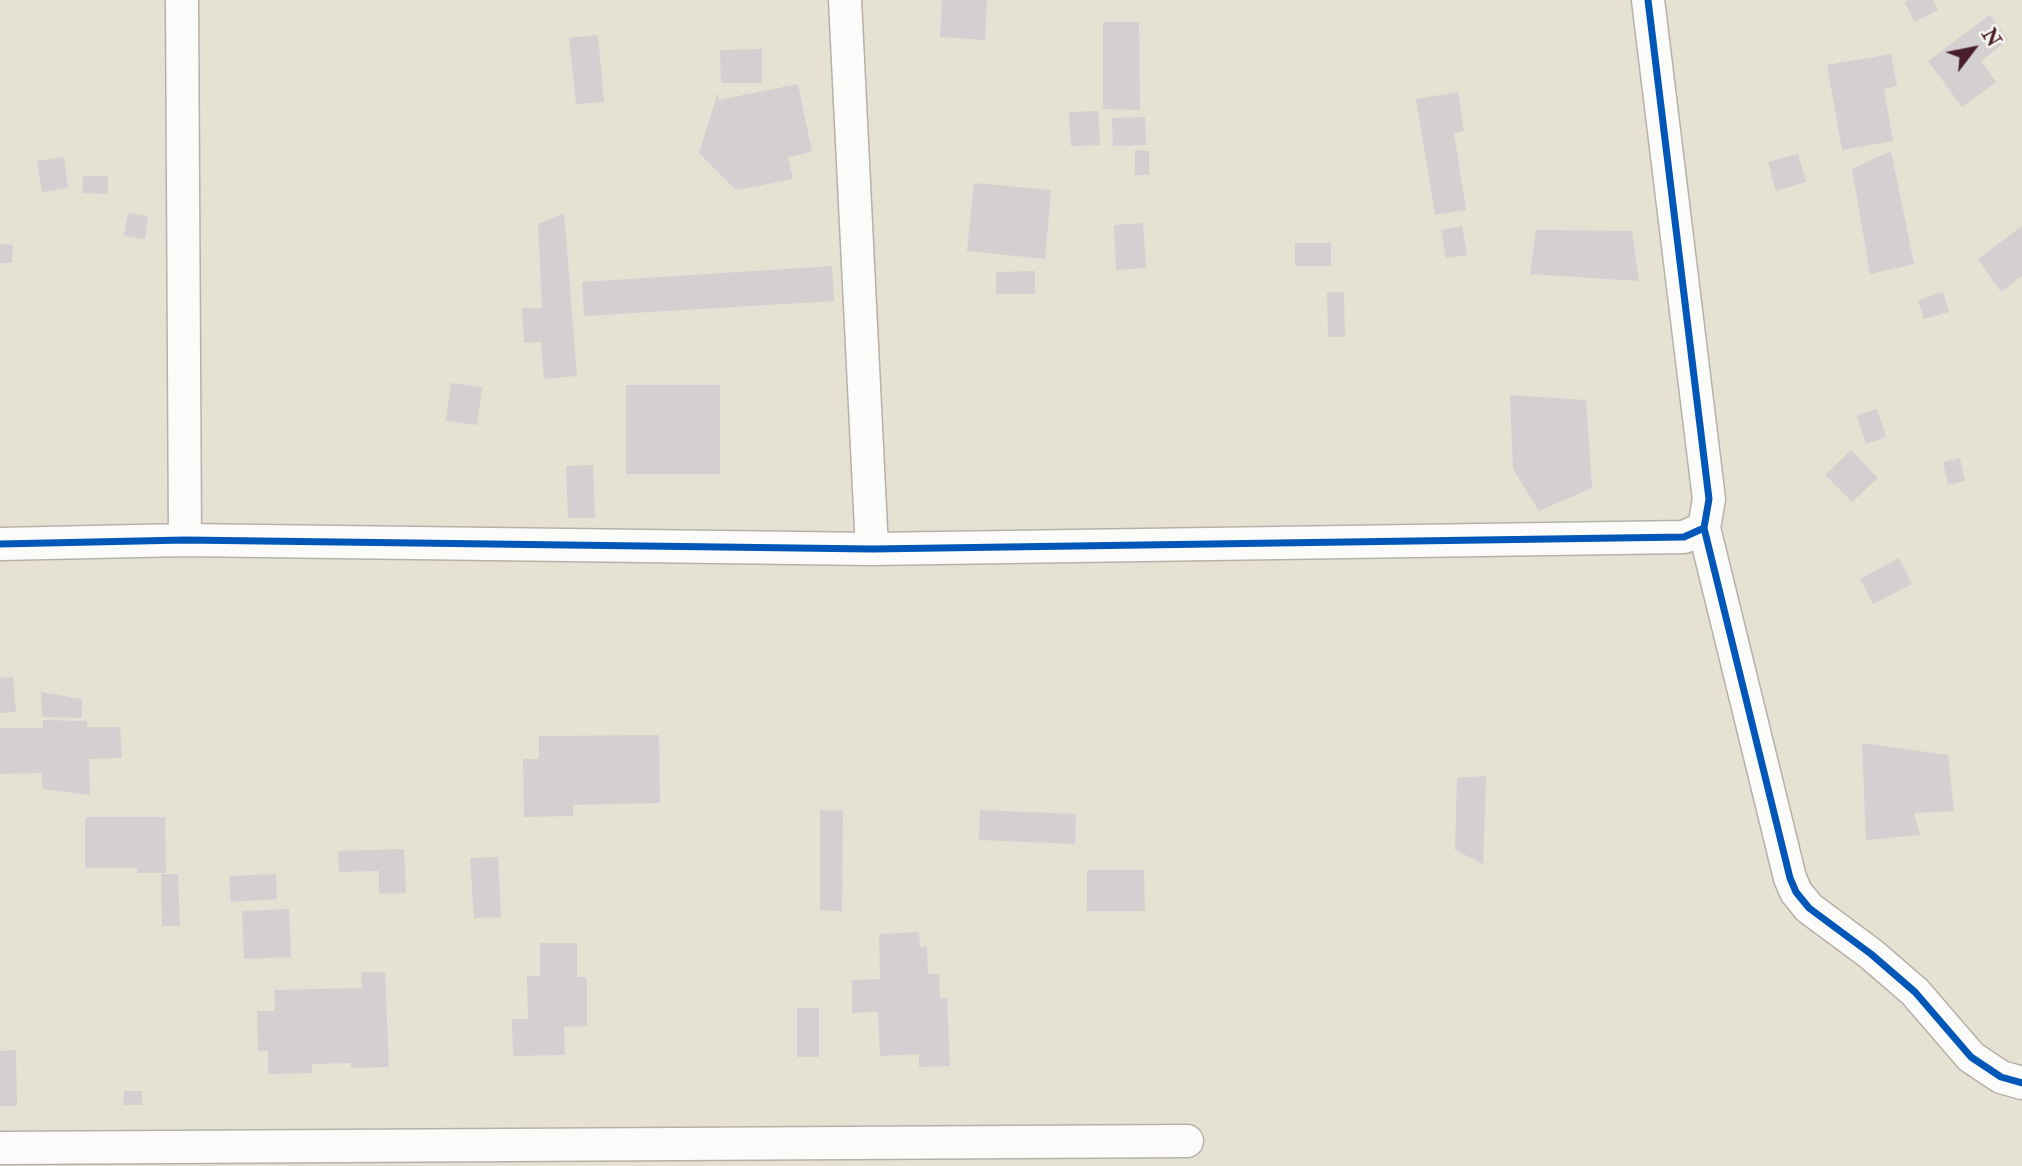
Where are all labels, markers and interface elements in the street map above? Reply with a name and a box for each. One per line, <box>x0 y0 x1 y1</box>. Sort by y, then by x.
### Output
north arrow <box>1938 14 2008 84</box>
text: N <box>1976 24 2005 51</box>

